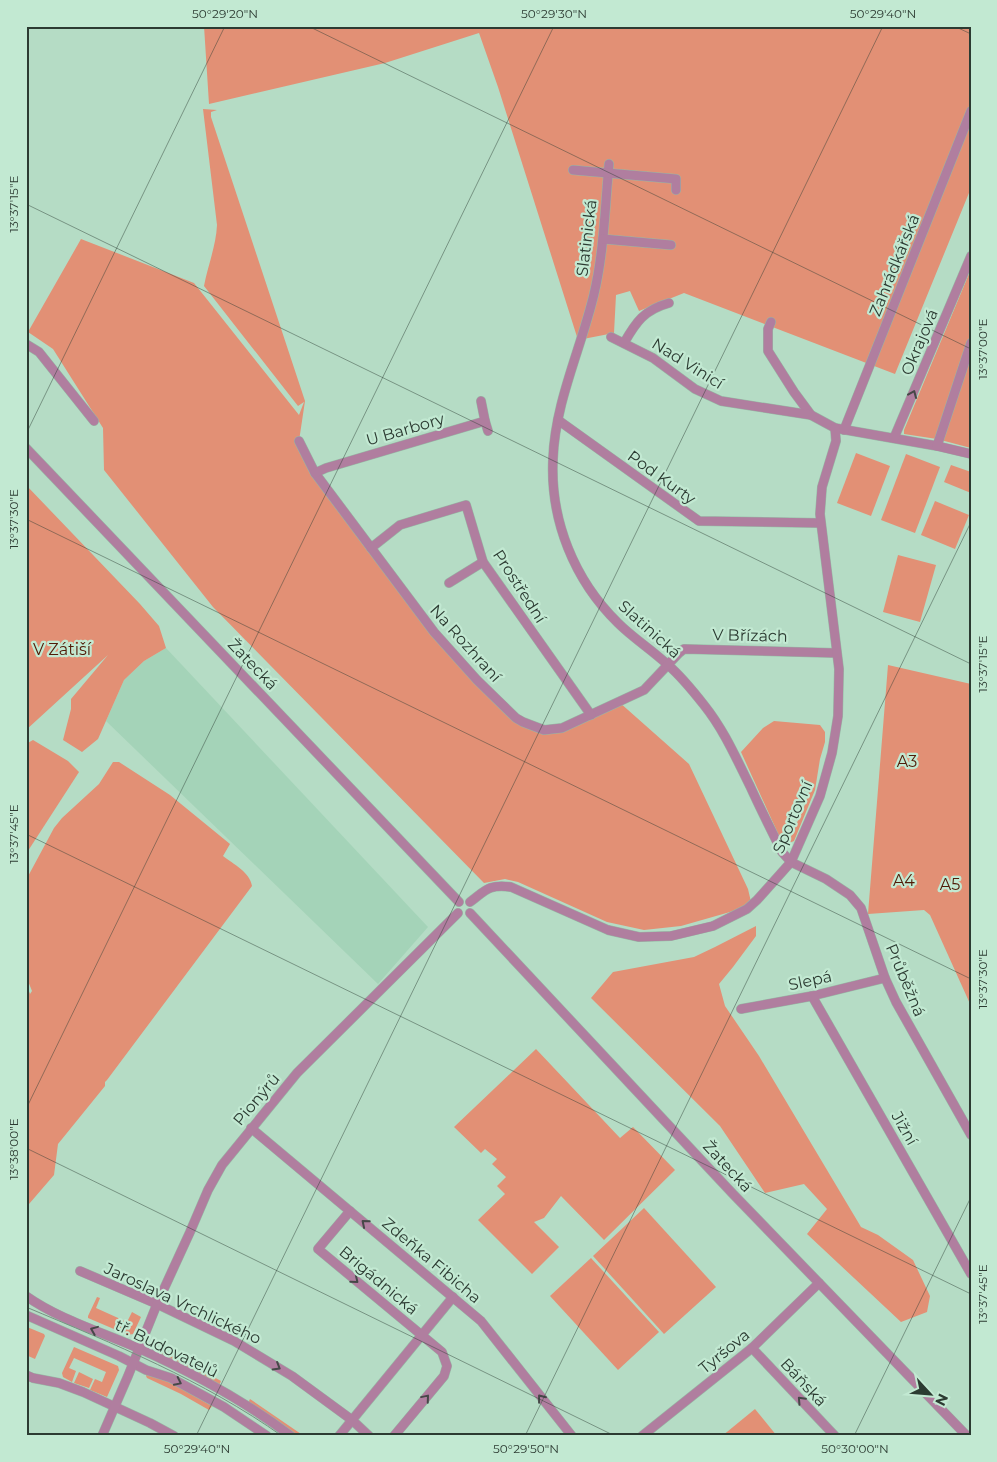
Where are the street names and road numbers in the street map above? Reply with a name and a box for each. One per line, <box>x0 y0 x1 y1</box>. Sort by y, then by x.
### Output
street label: Slatinická <box>572 199 601 278</box>
street label: Zahrádkářská <box>865 211 924 319</box>
street label: Okrajová <box>897 306 942 378</box>
street label: Nad Vinicí <box>648 334 728 393</box>
street label: U Barbory <box>364 409 447 450</box>
street label: Pod Kurty <box>624 446 700 509</box>
street label: Prostřední <box>489 546 551 627</box>
street label: Slatinická <box>615 596 685 662</box>
street label: Na Rozhraní <box>426 601 506 686</box>
street label: V Břízách <box>712 625 788 646</box>
street label: Žatecká <box>224 635 282 694</box>
street label: Sportovní <box>769 777 817 856</box>
street label: Průběžná <box>882 941 929 1019</box>
street label: Slepá <box>787 967 834 994</box>
street label: Pionýrů <box>229 1069 284 1129</box>
street label: Jižní <box>887 1107 922 1149</box>
street label: Žatecká <box>699 1137 756 1196</box>
street label: Zdeňka Fibicha <box>378 1213 485 1307</box>
street label: Brigádnická <box>336 1242 422 1319</box>
street label: Jaroslava Vrchlického <box>100 1258 264 1348</box>
street label: tř. Budovatelů <box>112 1315 222 1382</box>
street label: Tyršova <box>695 1325 753 1378</box>
street label: Báňská <box>777 1354 831 1410</box>

